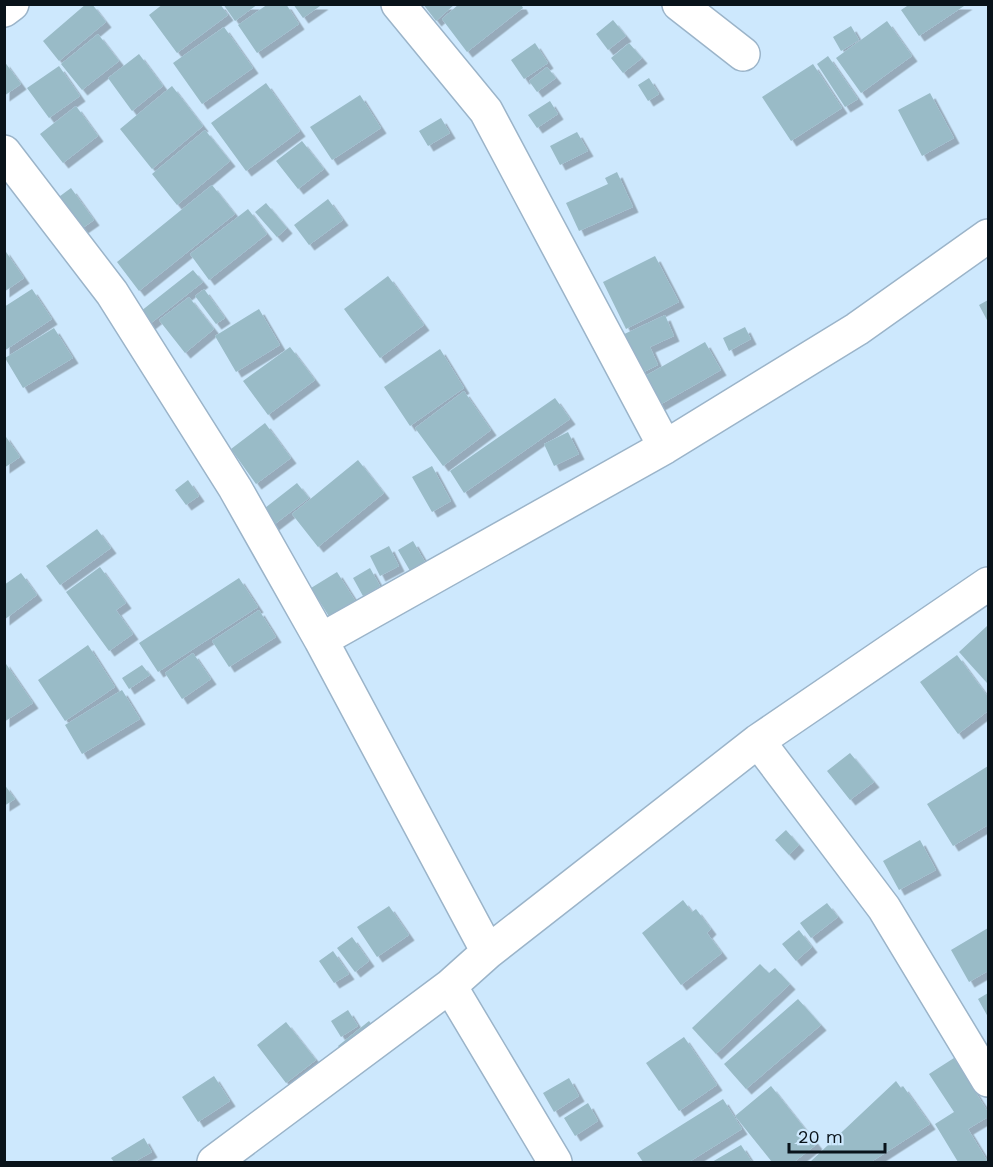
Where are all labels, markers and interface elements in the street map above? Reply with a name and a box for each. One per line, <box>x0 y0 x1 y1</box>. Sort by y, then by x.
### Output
scale bar <box>789 1116 885 1154</box>
text: 20 m <box>798 1126 843 1147</box>

